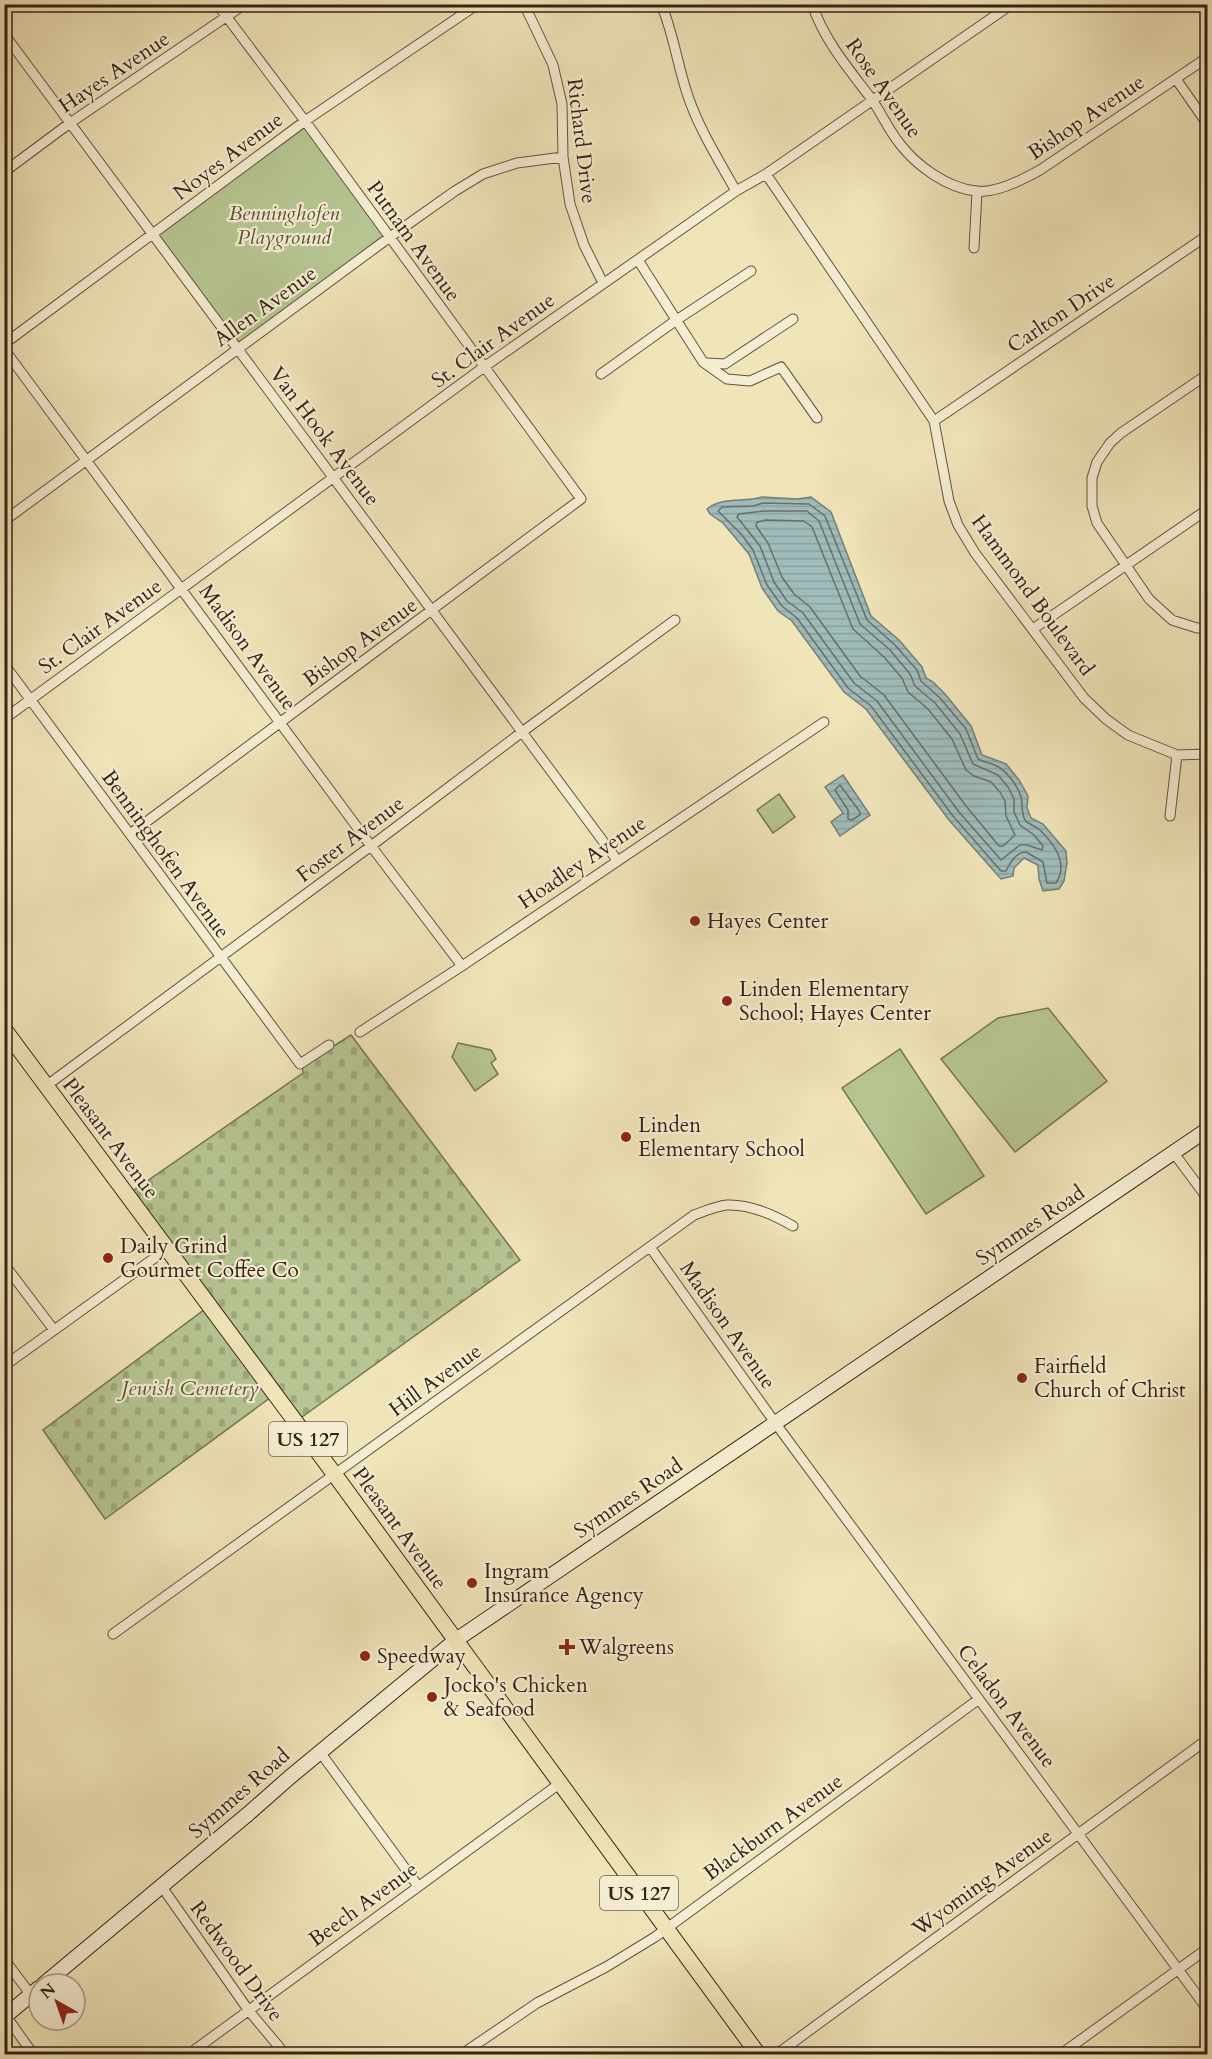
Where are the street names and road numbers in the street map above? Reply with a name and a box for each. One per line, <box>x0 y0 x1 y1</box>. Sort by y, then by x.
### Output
street label: Hayes Avenue <box>53 25 175 120</box>
street label: Rose Avenue <box>838 32 929 144</box>
street label: Bishop Avenue <box>1022 68 1150 167</box>
street label: Richard Drive <box>559 77 604 205</box>
street label: Noyes Avenue <box>167 106 289 207</box>
street label: Putnam Avenue <box>360 175 467 308</box>
street label: Allen Avenue <box>208 259 323 354</box>
street label: Carlton Drive <box>1002 267 1121 360</box>
street label: St. Clair Avenue <box>426 286 561 395</box>
street label: Van Hook Avenue <box>263 361 387 512</box>
street label: Hammond Boulevard <box>964 509 1101 682</box>
street label: St. Clair Avenue <box>33 572 168 681</box>
street label: Madison Avenue <box>192 578 303 716</box>
street label: Bishop Avenue <box>297 591 423 694</box>
street label: Benninghofen Avenue <box>95 764 237 944</box>
street label: Foster Avenue <box>290 789 410 889</box>
street label: Hoadley Avenue <box>512 809 652 916</box>
street label: Pleasant Avenue <box>55 1072 166 1205</box>
street label: Symmes Road <box>970 1178 1090 1273</box>
street label: Madison Avenue <box>673 1256 782 1395</box>
street label: Hill Avenue <box>383 1337 487 1424</box>
road number: US 127 <box>269 1422 347 1456</box>
street label: Symmes Road <box>568 1451 688 1546</box>
street label: Pleasant Avenue <box>345 1461 454 1595</box>
street label: Celadon Avenue <box>950 1638 1063 1774</box>
street label: Symmes Road <box>182 1741 296 1845</box>
street label: Blackburn Avenue <box>698 1767 849 1888</box>
street label: Wyoming Avenue <box>906 1822 1058 1944</box>
street label: Beech Avenue <box>303 1855 424 1954</box>
road number: US 127 <box>600 1876 678 1910</box>
street label: Redwood Drive <box>183 1895 290 2027</box>

